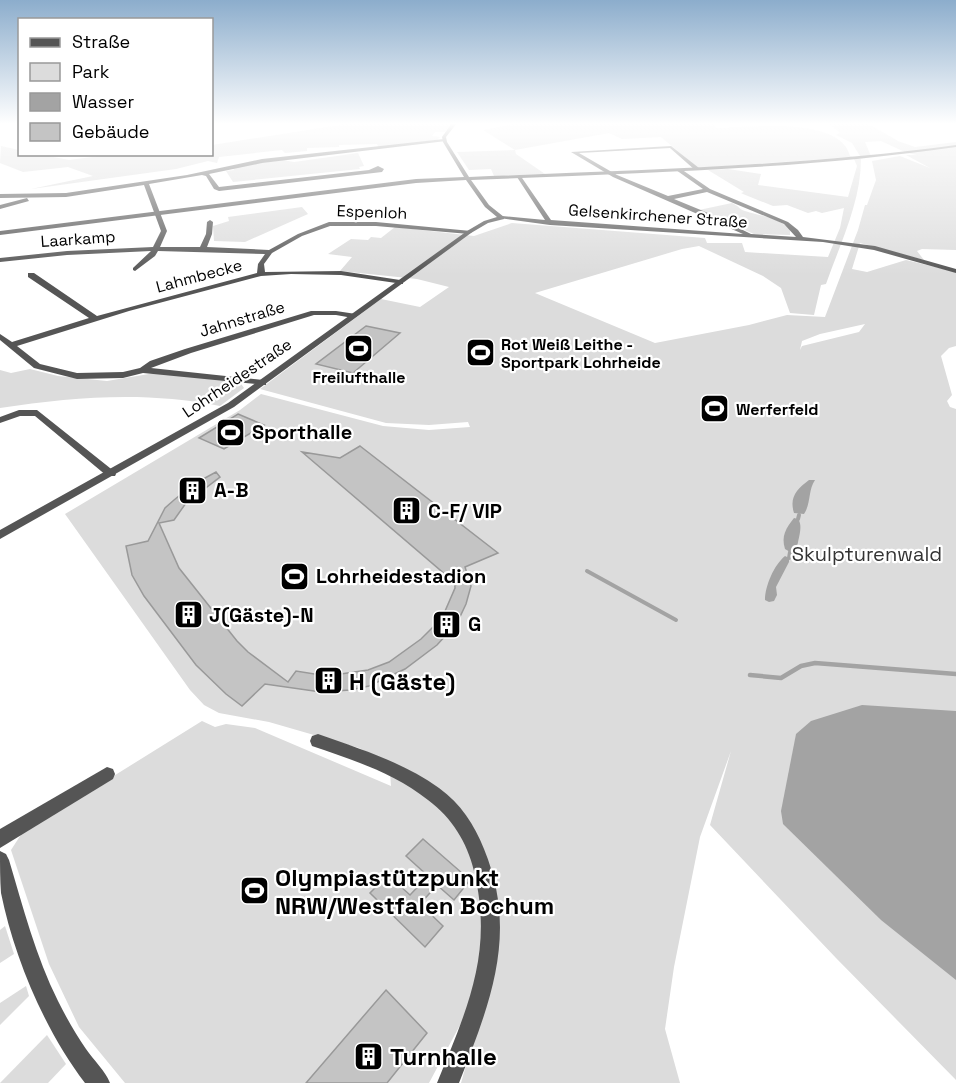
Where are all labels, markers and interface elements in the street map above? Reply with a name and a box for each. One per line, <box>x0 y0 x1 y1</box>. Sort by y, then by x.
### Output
legend <box>18 18 213 156</box>
text: Straße <box>72 30 130 53</box>
text: Park <box>72 60 110 83</box>
text: Wasser <box>72 90 134 113</box>
text: Gebäude <box>72 120 150 143</box>
street label: Gelsenkirchener Straße <box>568 199 748 233</box>
street label: Espenloh <box>336 200 408 224</box>
street label: Laarkamp <box>40 226 116 252</box>
street label: Lahmbecke <box>154 254 244 298</box>
street label: Jahnstraße <box>197 296 287 342</box>
sports icon: Freilufthalle <box>343 333 375 365</box>
street label: Lohrheidestraße <box>178 334 296 422</box>
place label: Rot Weiß Leithe - Sportpark Lohrheide <box>501 334 661 373</box>
sports icon: Rot Weiß Leithe - Sportpark Lohrheide <box>464 337 496 369</box>
place label: Freilufthalle <box>312 367 406 388</box>
sports icon: Werferfeld <box>699 393 731 425</box>
place label: Werferfeld <box>736 399 819 420</box>
sports icon: Sporthalle <box>215 416 247 448</box>
place label: Sporthalle <box>252 419 352 445</box>
building icon: A-B <box>177 474 209 506</box>
place label: A-B <box>214 477 248 503</box>
building icon: C-F/ VIP <box>391 495 423 527</box>
place label: C-F/ VIP <box>428 498 502 524</box>
park label: Skulpturenwald <box>792 541 942 567</box>
sports icon: Lohrheidestadion <box>279 560 311 592</box>
place label: Lohrheidestadion <box>316 563 486 589</box>
building icon: J(Gäste)-N <box>172 599 204 631</box>
place label: J(Gäste)-N <box>209 602 314 628</box>
building icon: G <box>431 608 463 640</box>
place label: G <box>468 611 481 637</box>
building icon: H (Gäste) <box>312 665 344 697</box>
place label: H (Gäste) <box>349 666 455 697</box>
place label: Olympiastützpunkt NRW/Westfalen Bochum <box>275 862 554 921</box>
sports icon: Olympiastützpunkt NRW/Westfalen Bochum <box>238 875 270 907</box>
building icon: Turnhalle <box>353 1040 385 1072</box>
place label: Turnhalle <box>390 1041 497 1072</box>

